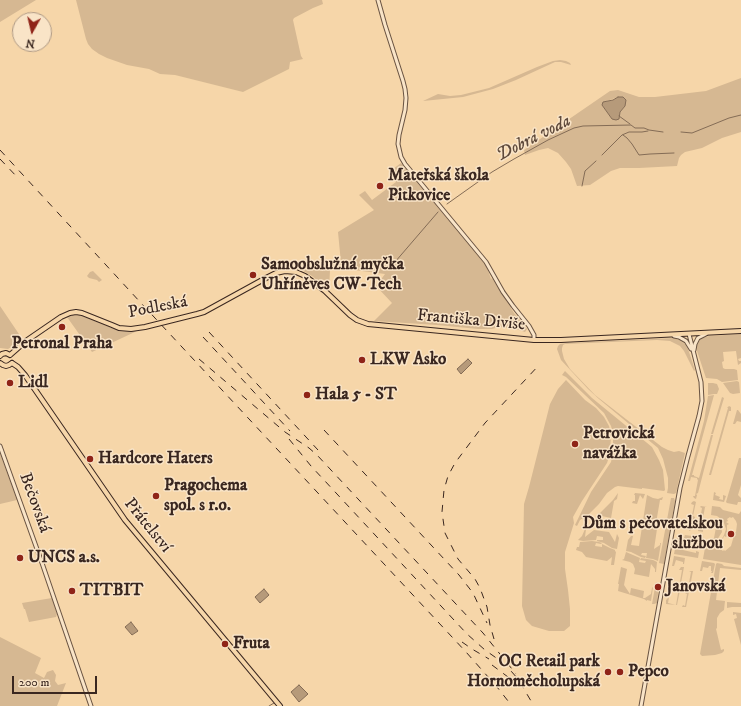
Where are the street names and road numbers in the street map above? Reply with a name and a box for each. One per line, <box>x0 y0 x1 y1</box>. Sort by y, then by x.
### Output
street label: Podleská <box>127 292 189 324</box>
street label: Františka Diviše <box>416 306 526 336</box>
street label: Bečovská <box>14 470 54 536</box>
street label: Přátelství <box>119 495 175 557</box>

